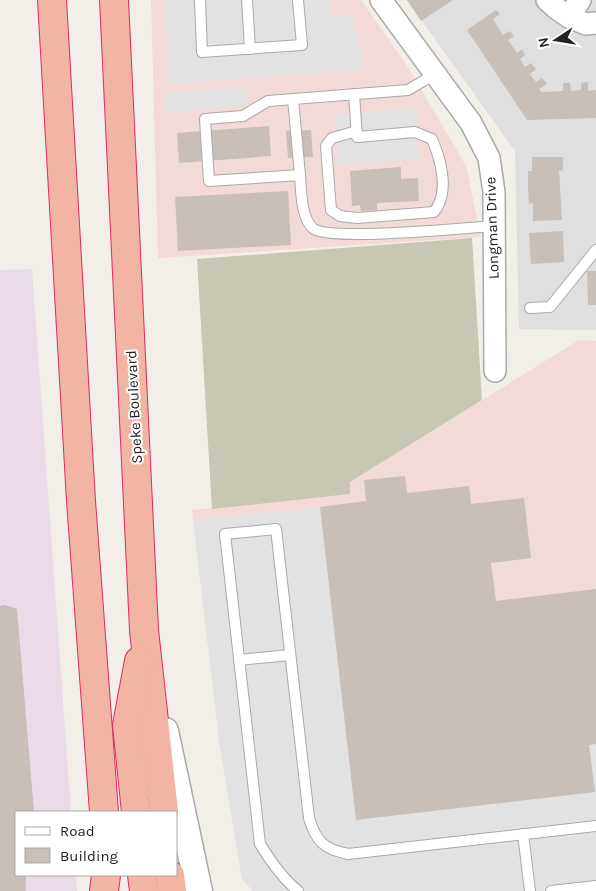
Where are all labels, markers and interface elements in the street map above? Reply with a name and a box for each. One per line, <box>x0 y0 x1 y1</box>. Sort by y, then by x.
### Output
north arrow <box>531 15 581 65</box>
text: N <box>534 36 553 49</box>
street label: Longman Drive <box>481 176 503 280</box>
street label: Speke Boulevard <box>122 350 146 464</box>
legend <box>15 811 178 876</box>
text: Road <box>60 822 95 840</box>
text: Building <box>60 847 118 865</box>

